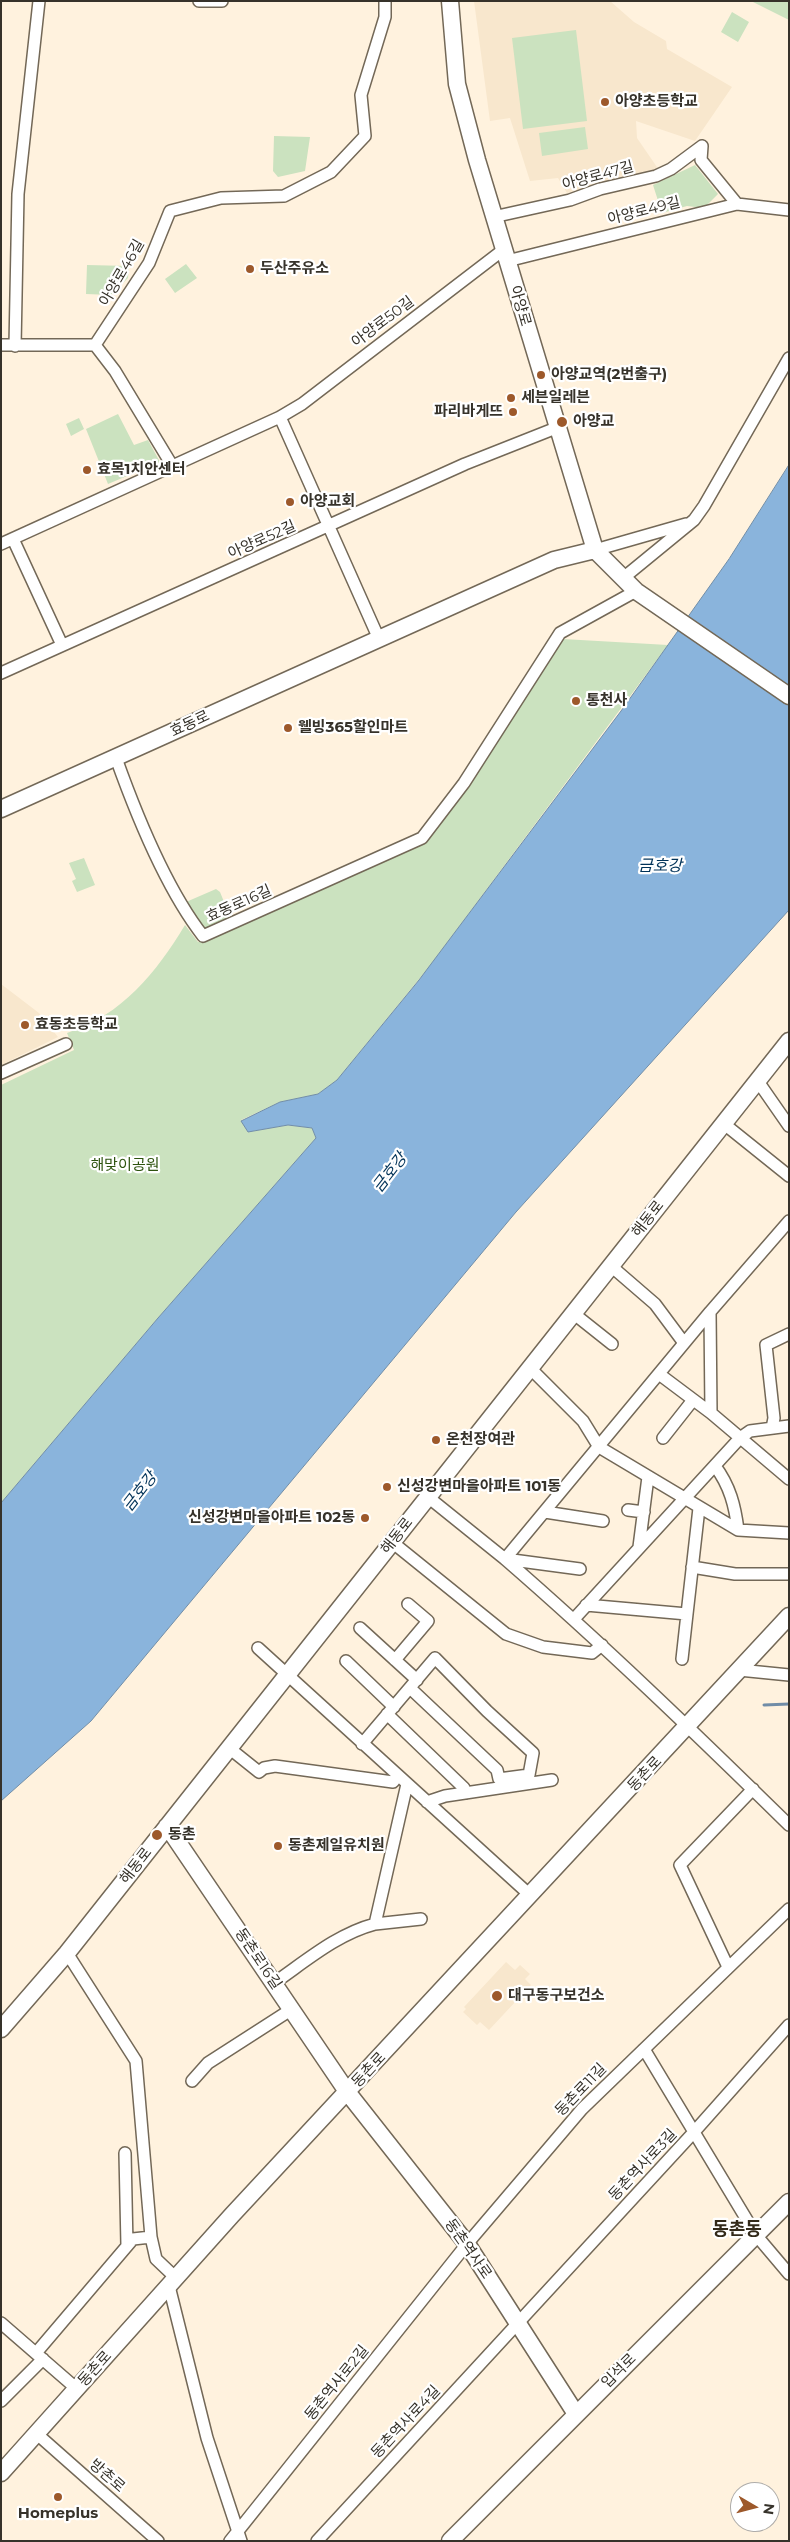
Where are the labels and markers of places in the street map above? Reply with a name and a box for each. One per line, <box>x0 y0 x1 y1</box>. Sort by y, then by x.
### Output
place label: 아양초등학교 <box>615 93 698 111</box>
marker: 아양초등학교 <box>599 96 611 108</box>
place label: 두산주유소 <box>260 260 329 278</box>
marker: 두산주유소 <box>244 263 256 275</box>
place label: 아양교역(2번출구) <box>551 366 667 384</box>
marker: 아양교역(2번출구) <box>535 369 547 381</box>
place label: 세븐일레븐 <box>521 389 590 407</box>
marker: 세븐일레븐 <box>505 392 517 404</box>
place label: 파리바게뜨 <box>434 403 503 421</box>
marker: 파리바게뜨 <box>507 406 519 418</box>
place label: 아양교 <box>573 413 614 431</box>
marker: 아양교 <box>555 415 569 429</box>
place label: 효목1치안센터 <box>97 461 186 479</box>
marker: 효목1치안센터 <box>81 464 93 476</box>
place label: 아양교회 <box>300 493 355 511</box>
marker: 아양교회 <box>284 496 296 508</box>
place label: 통천사 <box>586 692 627 710</box>
marker: 통천사 <box>570 695 582 707</box>
place label: 웰빙365할인마트 <box>298 719 408 737</box>
marker: 웰빙365할인마트 <box>282 722 294 734</box>
place label: 효동초등학교 <box>35 1016 118 1034</box>
marker: 효동초등학교 <box>19 1019 31 1031</box>
place label: 온천장여관 <box>446 1431 515 1449</box>
marker: 온천장여관 <box>430 1434 442 1446</box>
place label: 신성강변마을아파트 101동 <box>397 1478 561 1496</box>
marker: 신성강변마을아파트 101동 <box>381 1481 393 1493</box>
place label: 신성강변마을아파트 102동 <box>188 1509 355 1527</box>
marker: 신성강변마을아파트 102동 <box>359 1512 371 1524</box>
place label: 동촌 <box>168 1826 196 1844</box>
marker: 동촌 <box>150 1828 164 1842</box>
place label: 동촌제일유치원 <box>288 1837 385 1855</box>
marker: 동촌제일유치원 <box>272 1840 284 1852</box>
place label: 대구동구보건소 <box>508 1987 605 2005</box>
marker: 대구동구보건소 <box>490 1989 504 2003</box>
marker: Homeplus <box>52 2491 64 2503</box>
place label: Homeplus <box>18 2505 98 2523</box>

